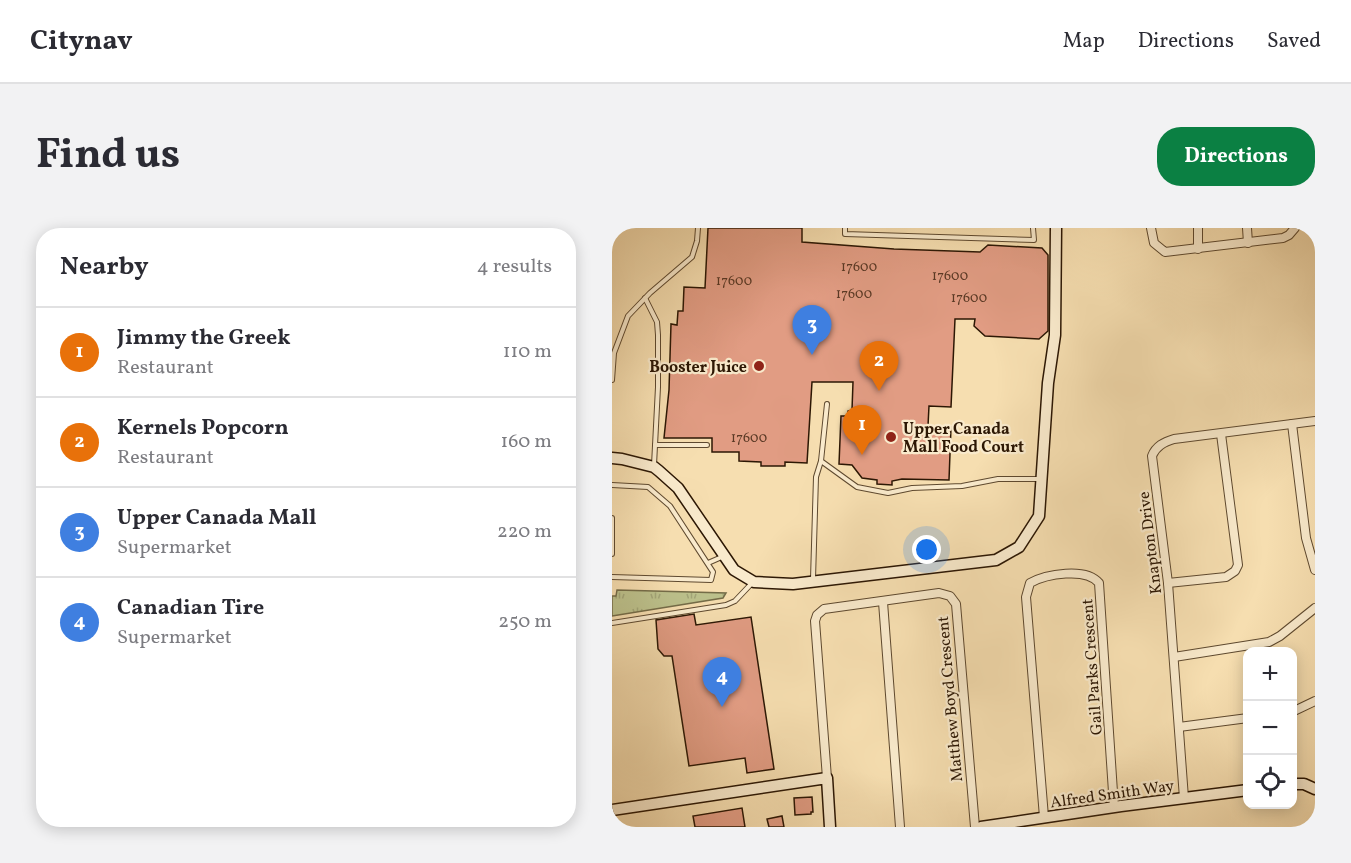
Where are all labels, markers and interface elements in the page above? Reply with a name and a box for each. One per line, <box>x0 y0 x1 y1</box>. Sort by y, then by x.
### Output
text: Citynav <box>30 22 133 61</box>
text: Map <box>1063 27 1105 56</box>
text: Directions <box>1138 27 1234 56</box>
text: Saved <box>1267 27 1321 56</box>
text: Find us <box>36 127 180 186</box>
button: Directions <box>1157 127 1315 186</box>
text: Nearby <box>60 249 149 285</box>
text: 4 results <box>477 253 552 281</box>
house number: 17600 <box>841 258 877 277</box>
house number: 17600 <box>932 267 968 286</box>
house number: 17600 <box>716 272 752 291</box>
house number: 17600 <box>836 285 872 304</box>
house number: 17600 <box>951 289 987 308</box>
pin: 3 <box>792 306 832 355</box>
text: Jimmy the Greek <box>117 323 291 354</box>
text: 1 <box>75 338 84 366</box>
text: 110 m <box>503 338 552 366</box>
pin: 2 <box>860 342 898 391</box>
text: Restaurant <box>117 354 214 382</box>
place label: Booster Juice <box>649 357 747 379</box>
marker: Booster Juice <box>752 359 766 373</box>
pin: 1 <box>842 406 882 455</box>
text: Kernels Popcorn <box>117 413 289 444</box>
place label: Upper Canada Mall Food Court <box>903 419 1024 459</box>
text: 2 <box>74 428 85 456</box>
text: 160 m <box>500 428 552 456</box>
house number: 17600 <box>731 429 767 448</box>
marker: Upper Canada Mall Food Court <box>884 430 898 444</box>
text: Restaurant <box>117 444 214 472</box>
street label: Knapton Drive <box>1134 490 1168 595</box>
text: Upper Canada Mall <box>117 503 316 534</box>
text: 3 <box>74 518 85 546</box>
text: 220 m <box>497 518 552 546</box>
text: Supermarket <box>117 534 232 562</box>
your location <box>912 535 941 564</box>
text: Canadian Tire <box>117 593 264 624</box>
street label: Gail Parks Crescent <box>1077 598 1109 736</box>
text: 4 <box>73 608 86 636</box>
text: 250 m <box>498 608 552 636</box>
street label: Matthew Boyd Crescent <box>933 615 969 783</box>
text: Supermarket <box>117 624 232 652</box>
map controls <box>1243 647 1297 809</box>
button: + <box>1243 647 1297 701</box>
pin: 4 <box>702 658 742 707</box>
button: − <box>1243 701 1297 755</box>
button: locate <box>1243 755 1297 809</box>
street label: Alfred Smith Way <box>1049 775 1176 815</box>

